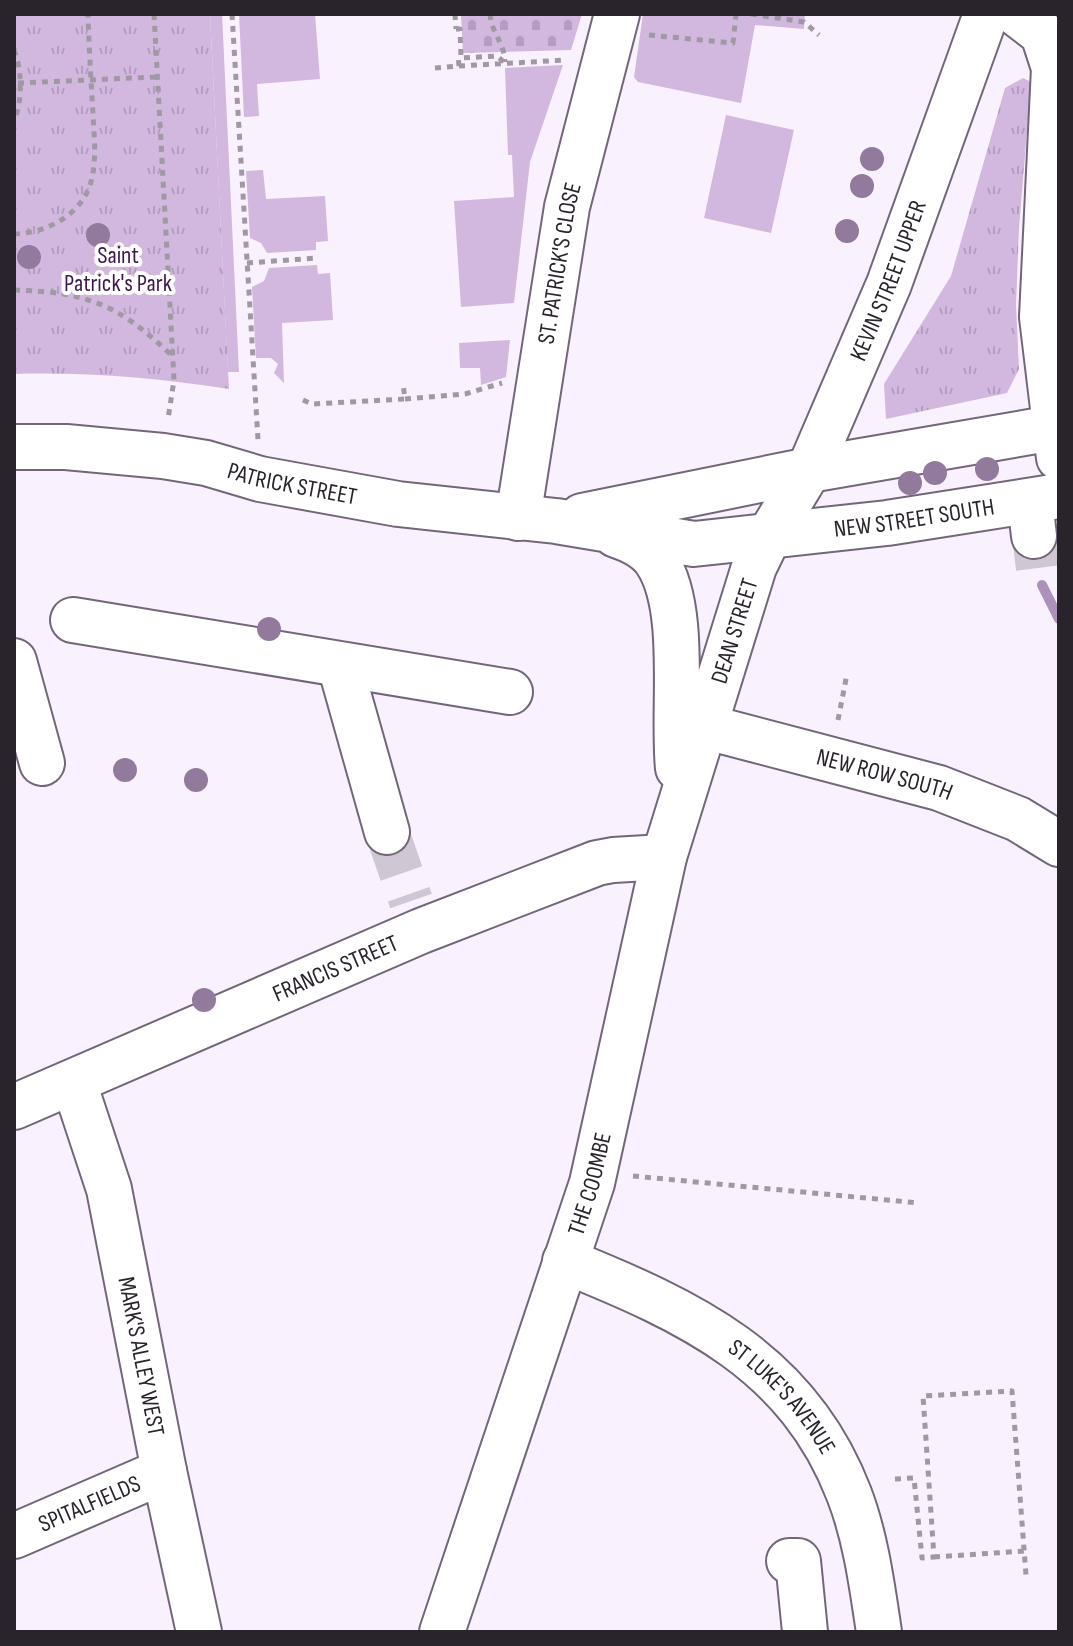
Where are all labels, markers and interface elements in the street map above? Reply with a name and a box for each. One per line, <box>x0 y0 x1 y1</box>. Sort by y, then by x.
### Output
street label: ST. PATRICK'S CLOSE <box>532 179 588 346</box>
street label: KEVIN STREET UPPER <box>844 196 933 365</box>
park label: Saint Patrick's Park <box>64 241 172 298</box>
street label: PATRICK STREET <box>224 456 360 511</box>
street label: NEW STREET SOUTH <box>832 492 996 544</box>
street label: DEAN STREET <box>705 575 765 687</box>
street label: NEW ROW SOUTH <box>814 742 957 807</box>
street label: FRANCIS STREET <box>268 929 403 1008</box>
street label: THE COOMBE <box>562 1130 618 1239</box>
street label: MARK'S ALLEY WEST <box>111 1274 171 1439</box>
street label: ST LUKE'S AVENUE <box>723 1333 842 1459</box>
street label: SPITALFIELDS <box>34 1469 145 1539</box>

